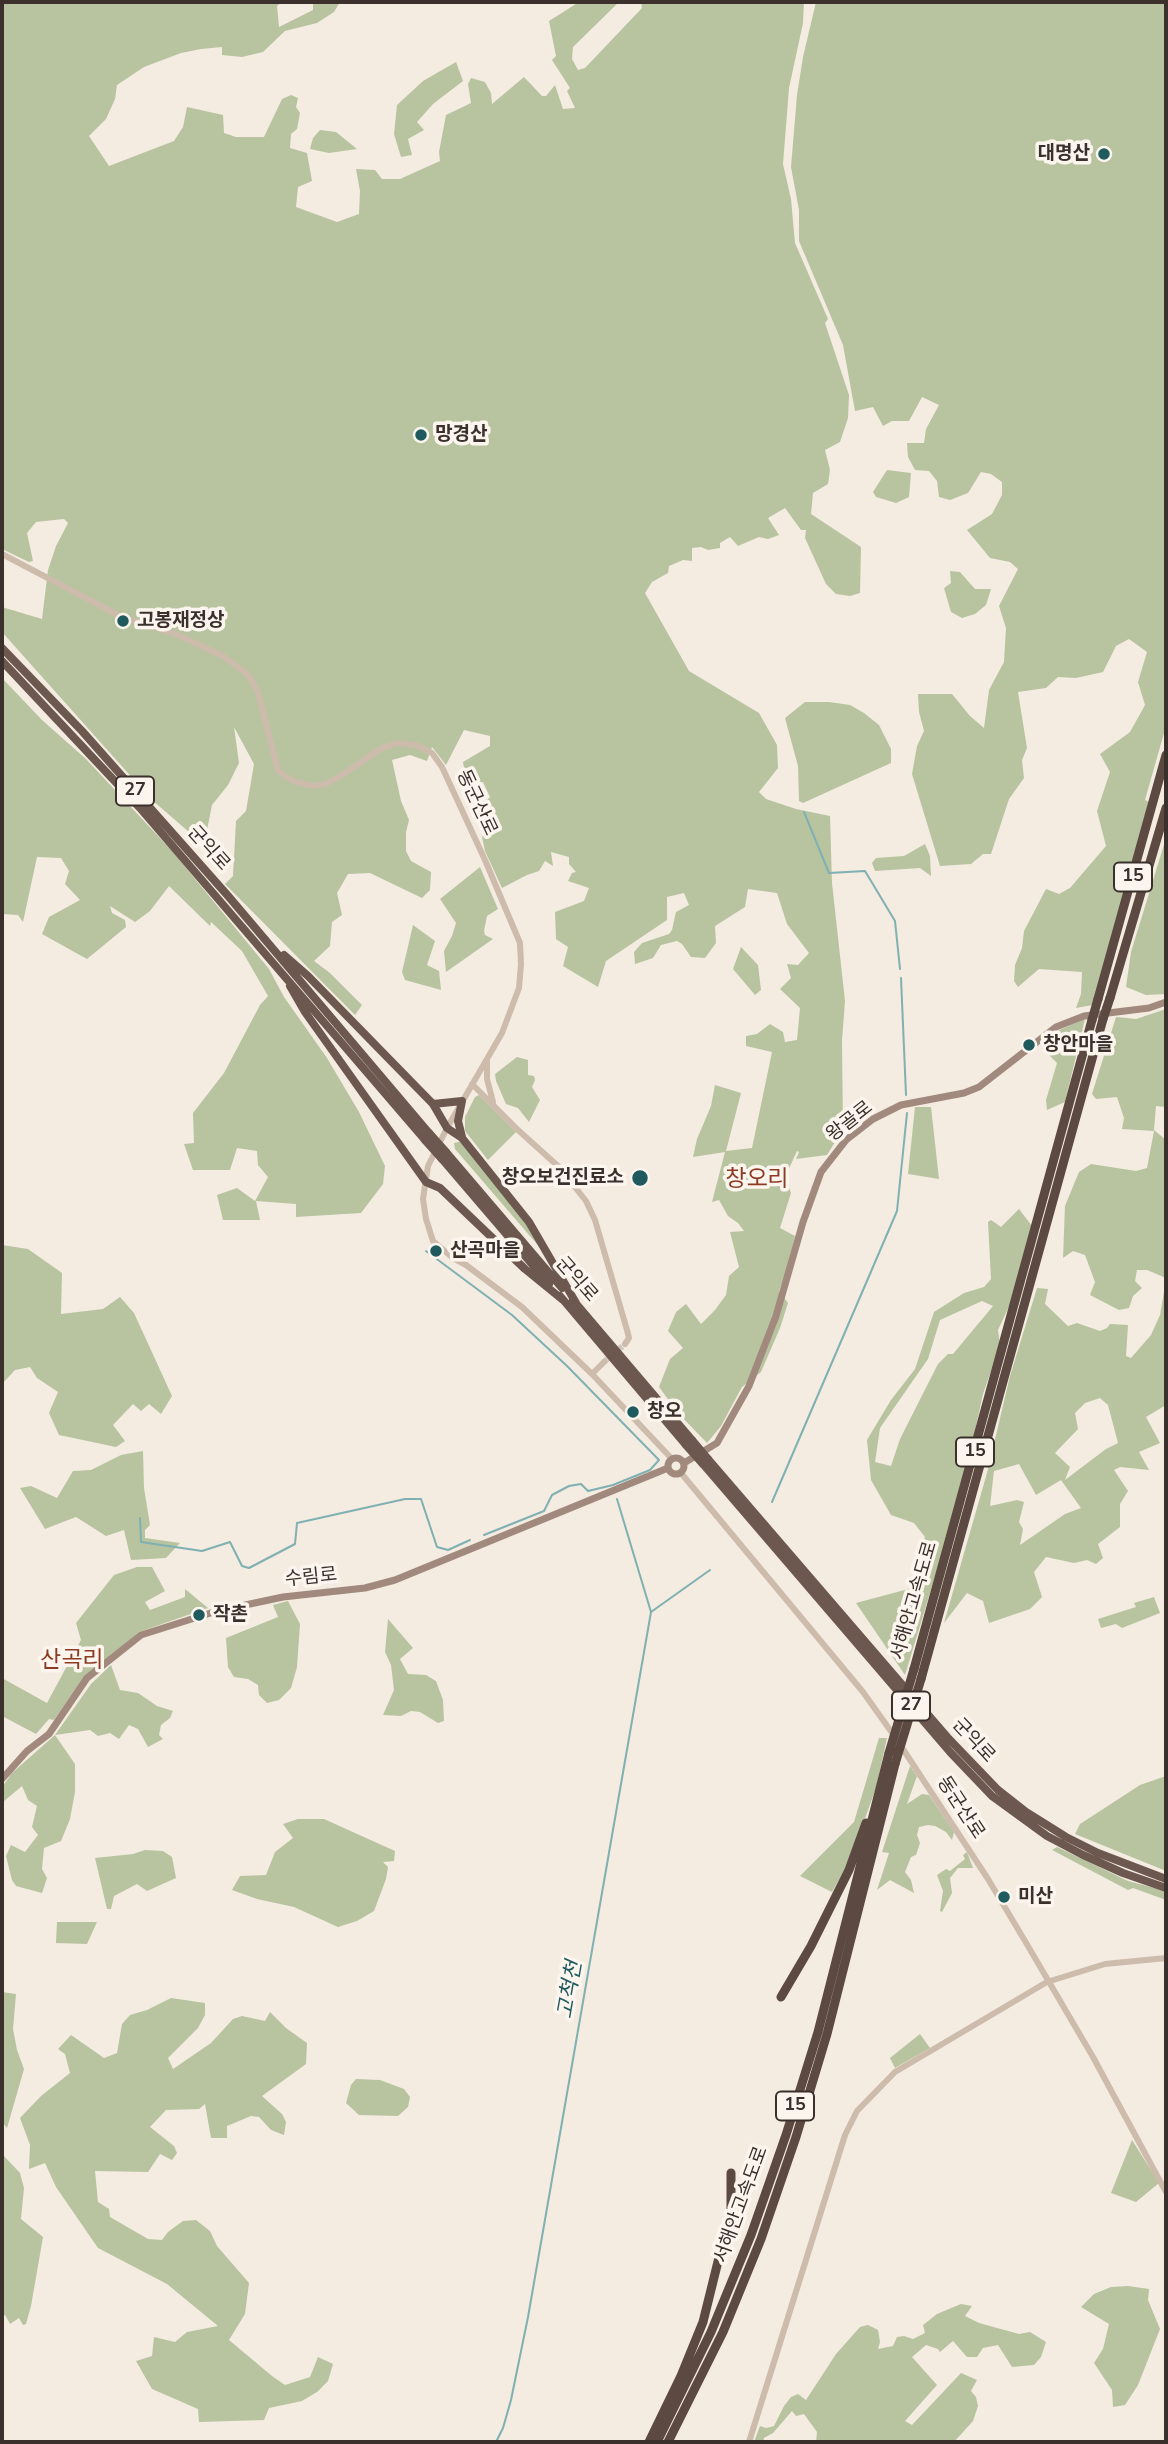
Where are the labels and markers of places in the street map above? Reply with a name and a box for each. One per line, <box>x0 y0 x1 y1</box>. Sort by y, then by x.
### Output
place label: 대명산 <box>1038 143 1090 165</box>
marker: 대명산 <box>1096 146 1112 162</box>
place label: 망경산 <box>435 424 487 446</box>
marker: 망경산 <box>413 427 429 443</box>
place label: 고봉재정상 <box>137 610 224 632</box>
marker: 고봉재정상 <box>115 613 131 629</box>
place label: 창안마을 <box>1043 1034 1113 1056</box>
marker: 창안마을 <box>1021 1037 1037 1053</box>
place label: 창오보건진료소 <box>502 1167 624 1189</box>
marker: 창오보건진료소 <box>630 1168 650 1188</box>
place label: 산곡마을 <box>450 1240 520 1262</box>
marker: 산곡마을 <box>428 1243 444 1259</box>
place label: 창오 <box>647 1401 682 1423</box>
marker: 창오 <box>625 1404 641 1420</box>
place label: 작촌 <box>213 1604 248 1626</box>
marker: 작촌 <box>191 1607 207 1623</box>
place label: 미산 <box>1018 1886 1053 1908</box>
marker: 미산 <box>996 1889 1012 1905</box>

